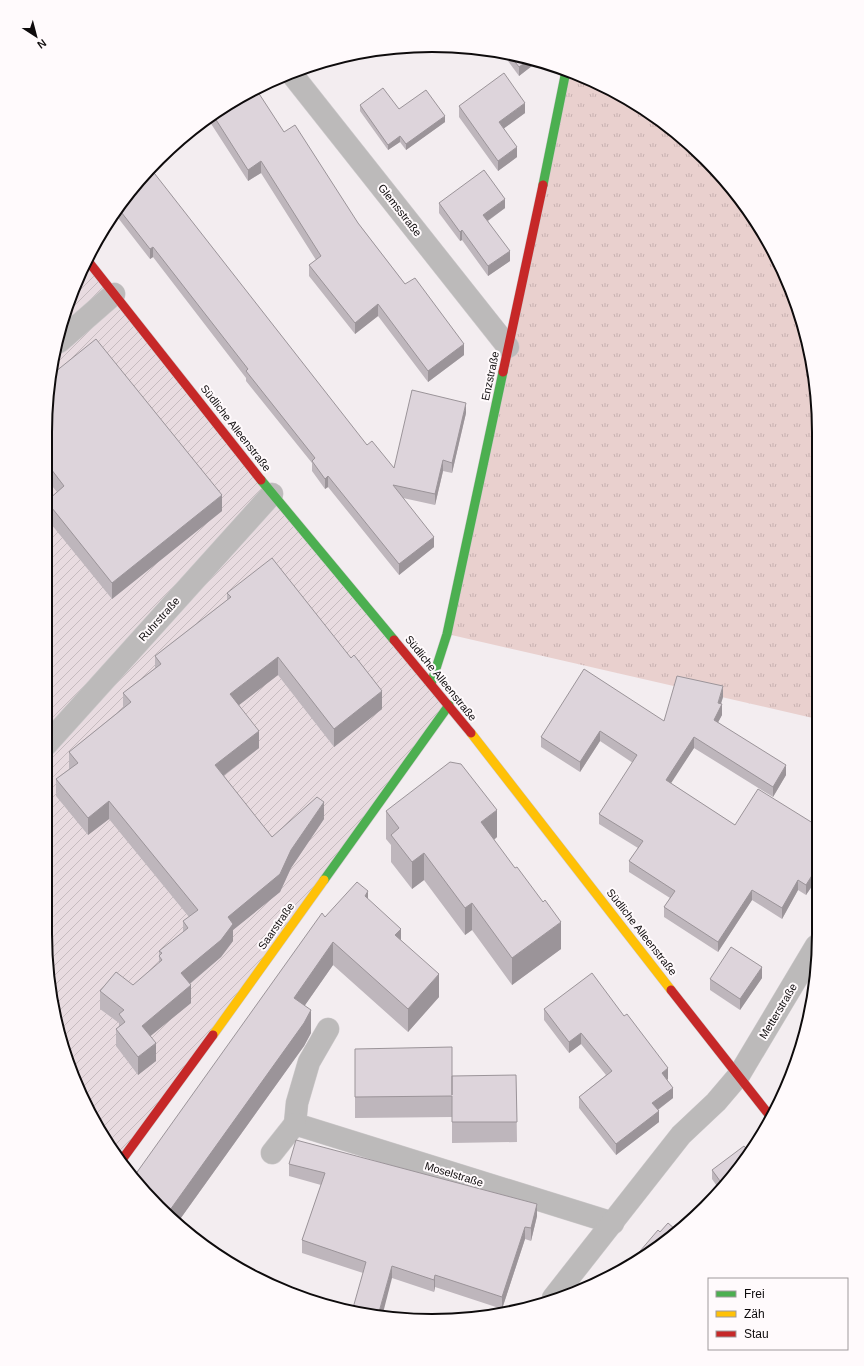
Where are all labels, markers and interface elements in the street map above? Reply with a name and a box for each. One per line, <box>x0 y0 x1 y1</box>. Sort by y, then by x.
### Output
north arrow <box>16 16 56 56</box>
text: N <box>35 37 49 51</box>
street label: Glemsstraße <box>376 181 424 239</box>
street label: Enzstraße <box>479 350 501 402</box>
street label: Südliche Alleenstraße <box>199 382 273 474</box>
street label: Ruhrstraße <box>136 595 182 643</box>
street label: Südliche Alleenstraße <box>403 633 479 723</box>
street label: Südliche Alleenstraße <box>605 886 679 978</box>
street label: Saarstraße <box>255 900 297 952</box>
street label: Metterstraße <box>757 981 799 1041</box>
street label: Moselstraße <box>423 1159 485 1189</box>
legend <box>708 1278 848 1350</box>
text: Frei <box>744 1287 765 1301</box>
text: Zäh <box>744 1307 765 1321</box>
text: Stau <box>744 1327 769 1341</box>

